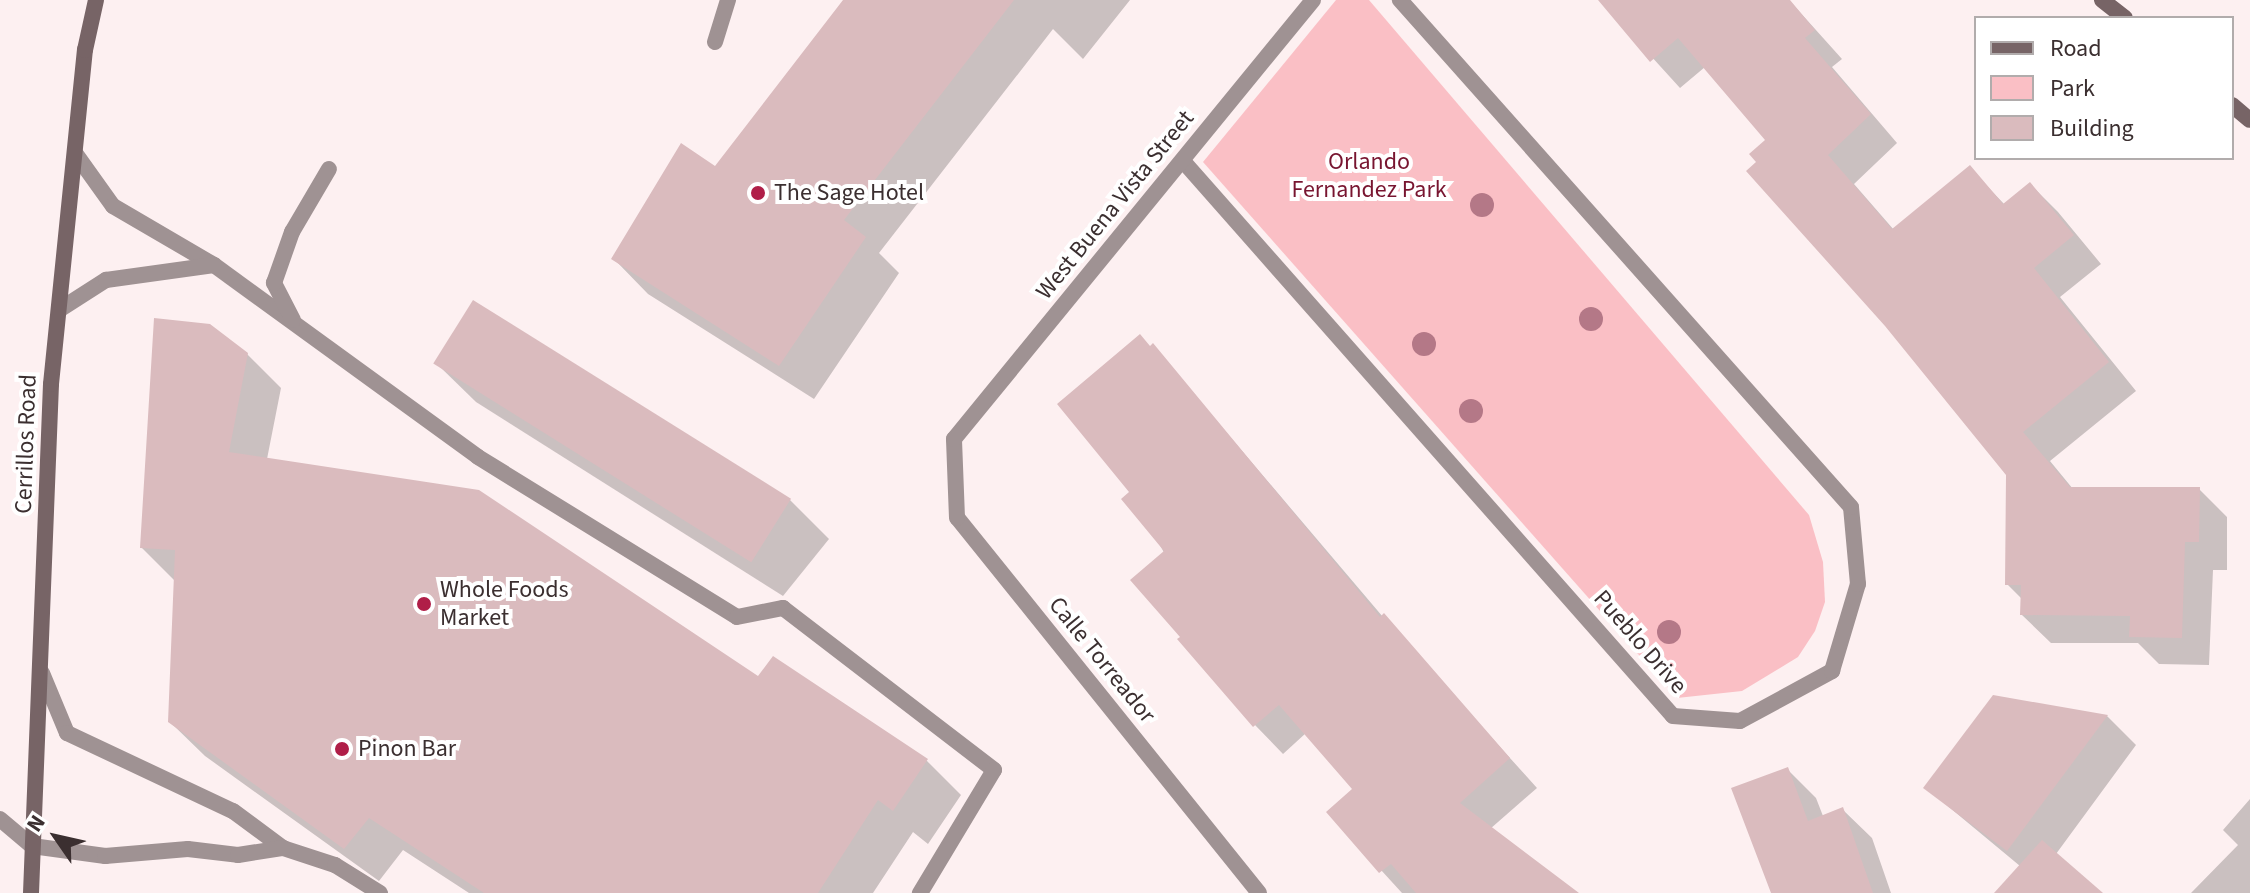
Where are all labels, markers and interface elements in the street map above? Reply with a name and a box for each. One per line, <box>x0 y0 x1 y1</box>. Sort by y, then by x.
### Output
legend <box>1974 16 2234 160</box>
text: Road <box>2050 31 2102 66</box>
text: Park <box>2050 71 2095 106</box>
street label: West Buena Vista Street <box>1030 105 1200 305</box>
text: Building <box>2050 111 2134 146</box>
park label: Orlando Fernandez Park <box>1291 148 1447 204</box>
place label: The Sage Hotel <box>774 179 924 207</box>
marker: The Sage Hotel <box>749 184 767 202</box>
street label: Cerrillos Road <box>9 374 43 514</box>
place label: Whole Foods Market <box>440 576 569 632</box>
street label: Pueblo Drive <box>1587 584 1693 700</box>
street label: Calle Torreador <box>1042 591 1162 729</box>
marker: Whole Foods Market <box>415 595 433 613</box>
place label: Pinon Bar <box>358 735 456 763</box>
marker: Pinon Bar <box>333 740 351 758</box>
north arrow <box>16 797 96 877</box>
text: N <box>19 809 53 839</box>

